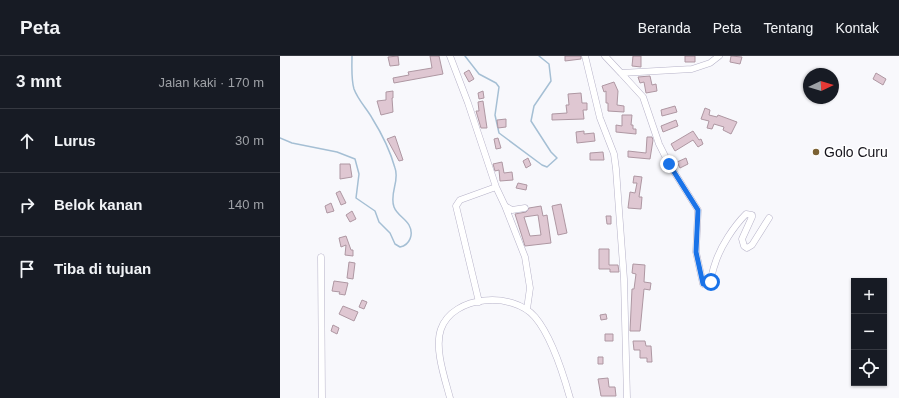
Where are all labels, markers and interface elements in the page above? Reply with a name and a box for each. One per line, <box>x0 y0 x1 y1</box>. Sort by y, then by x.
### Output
text: Peta <box>20 17 60 38</box>
text: Beranda <box>638 20 691 36</box>
text: Peta <box>713 20 742 36</box>
text: Tentang <box>764 20 813 36</box>
text: Kontak <box>835 20 879 36</box>
north arrow <box>803 68 839 104</box>
text: 3 mnt <box>16 72 61 91</box>
text: Jalan kaki · 170 m <box>159 75 264 90</box>
icon: ahead <box>16 130 38 152</box>
text: Lurus <box>54 132 96 149</box>
text: 30 m <box>235 133 264 148</box>
place label: Golo Curu <box>824 144 888 160</box>
marker: Golo Curu <box>811 147 821 157</box>
route end <box>660 155 678 173</box>
icon: right <box>16 194 38 216</box>
text: Belok kanan <box>54 196 142 213</box>
text: 140 m <box>228 197 264 212</box>
icon: arrive <box>16 258 38 280</box>
text: Tiba di tujuan <box>54 260 151 277</box>
route start <box>702 273 720 291</box>
map controls <box>851 278 887 386</box>
button: + <box>851 278 887 314</box>
button: − <box>851 314 887 350</box>
button: locate <box>851 350 887 386</box>

